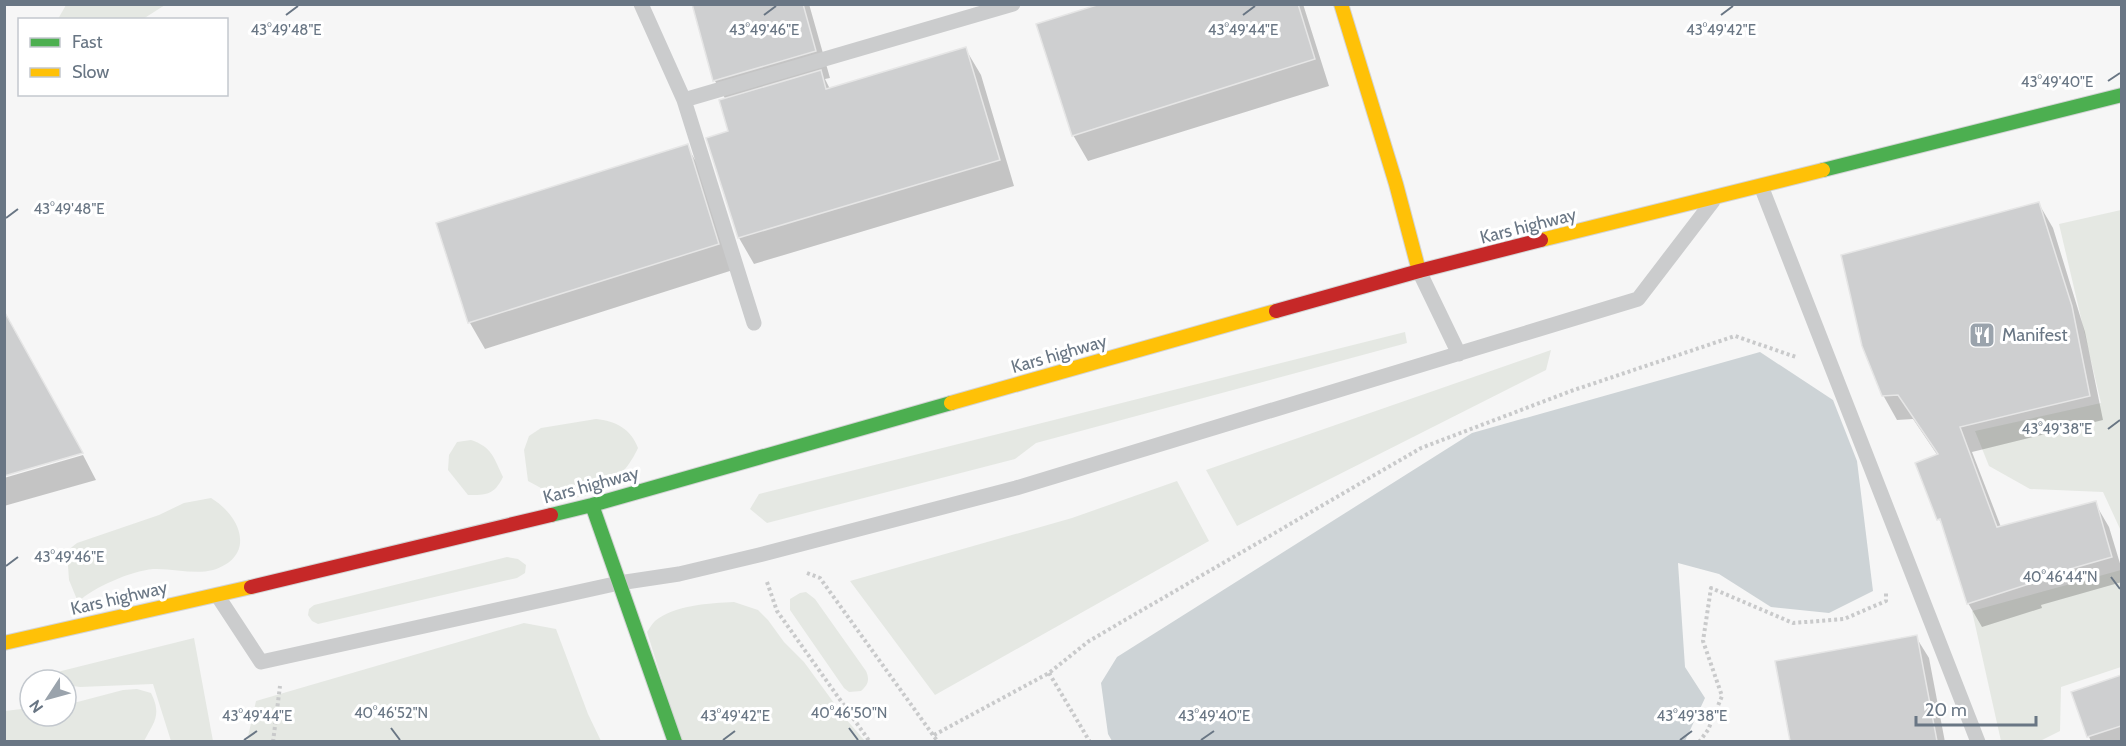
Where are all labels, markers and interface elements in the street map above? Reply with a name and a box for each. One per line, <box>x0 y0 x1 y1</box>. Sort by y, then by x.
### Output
legend <box>18 18 228 96</box>
text: 43°49'48"E <box>250 21 322 39</box>
text: 43°49'46"E <box>729 21 799 39</box>
text: 43°49'44"E <box>1208 21 1278 39</box>
text: 43°49'42"E <box>1686 21 1756 39</box>
text: Fast <box>72 31 103 53</box>
text: Slow <box>72 61 109 83</box>
text: 43°49'40"E <box>2021 73 2093 91</box>
text: 43°49'48"E <box>33 200 105 218</box>
street label: Kars highway <box>1478 203 1578 249</box>
restaurant icon: Manifest <box>1967 320 1997 350</box>
place label: Manifest <box>2002 324 2068 346</box>
street label: Kars highway <box>1009 330 1109 378</box>
text: 43°49'38"E <box>2022 420 2092 438</box>
street label: Kars highway <box>541 462 641 508</box>
text: 43°49'46"E <box>34 548 104 566</box>
text: 40°46'44"N <box>2022 568 2098 586</box>
street label: Kars highway <box>69 576 169 620</box>
north arrow <box>18 668 78 728</box>
scale bar <box>1916 689 2036 727</box>
text: N <box>25 696 47 717</box>
text: 20 m <box>1925 699 1967 721</box>
text: 40°46'52"N <box>354 704 428 722</box>
text: 40°46'50"N <box>811 704 887 722</box>
text: 43°49'44"E <box>222 707 292 725</box>
text: 43°49'42"E <box>700 707 770 725</box>
text: 43°49'40"E <box>1178 707 1250 725</box>
text: 43°49'38"E <box>1657 707 1727 725</box>

